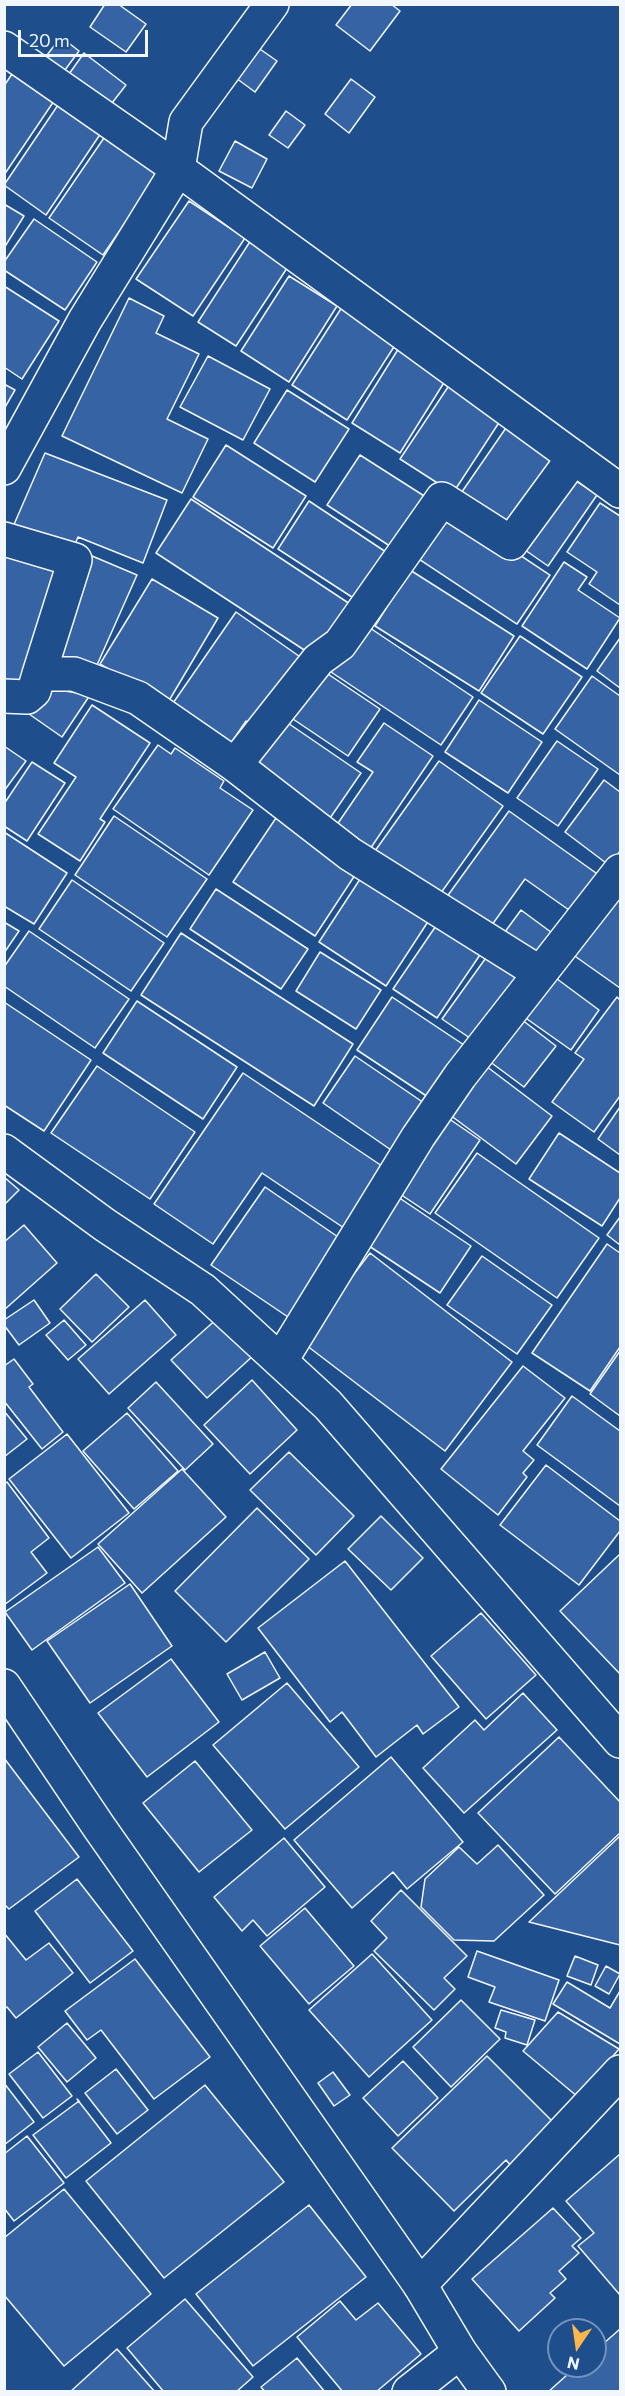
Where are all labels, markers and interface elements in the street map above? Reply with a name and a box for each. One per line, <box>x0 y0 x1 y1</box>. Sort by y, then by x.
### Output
scale bar <box>21 18 152 56</box>
text: 20 m <box>29 29 70 51</box>
north arrow <box>547 2318 607 2378</box>
text: N <box>565 2353 581 2375</box>

